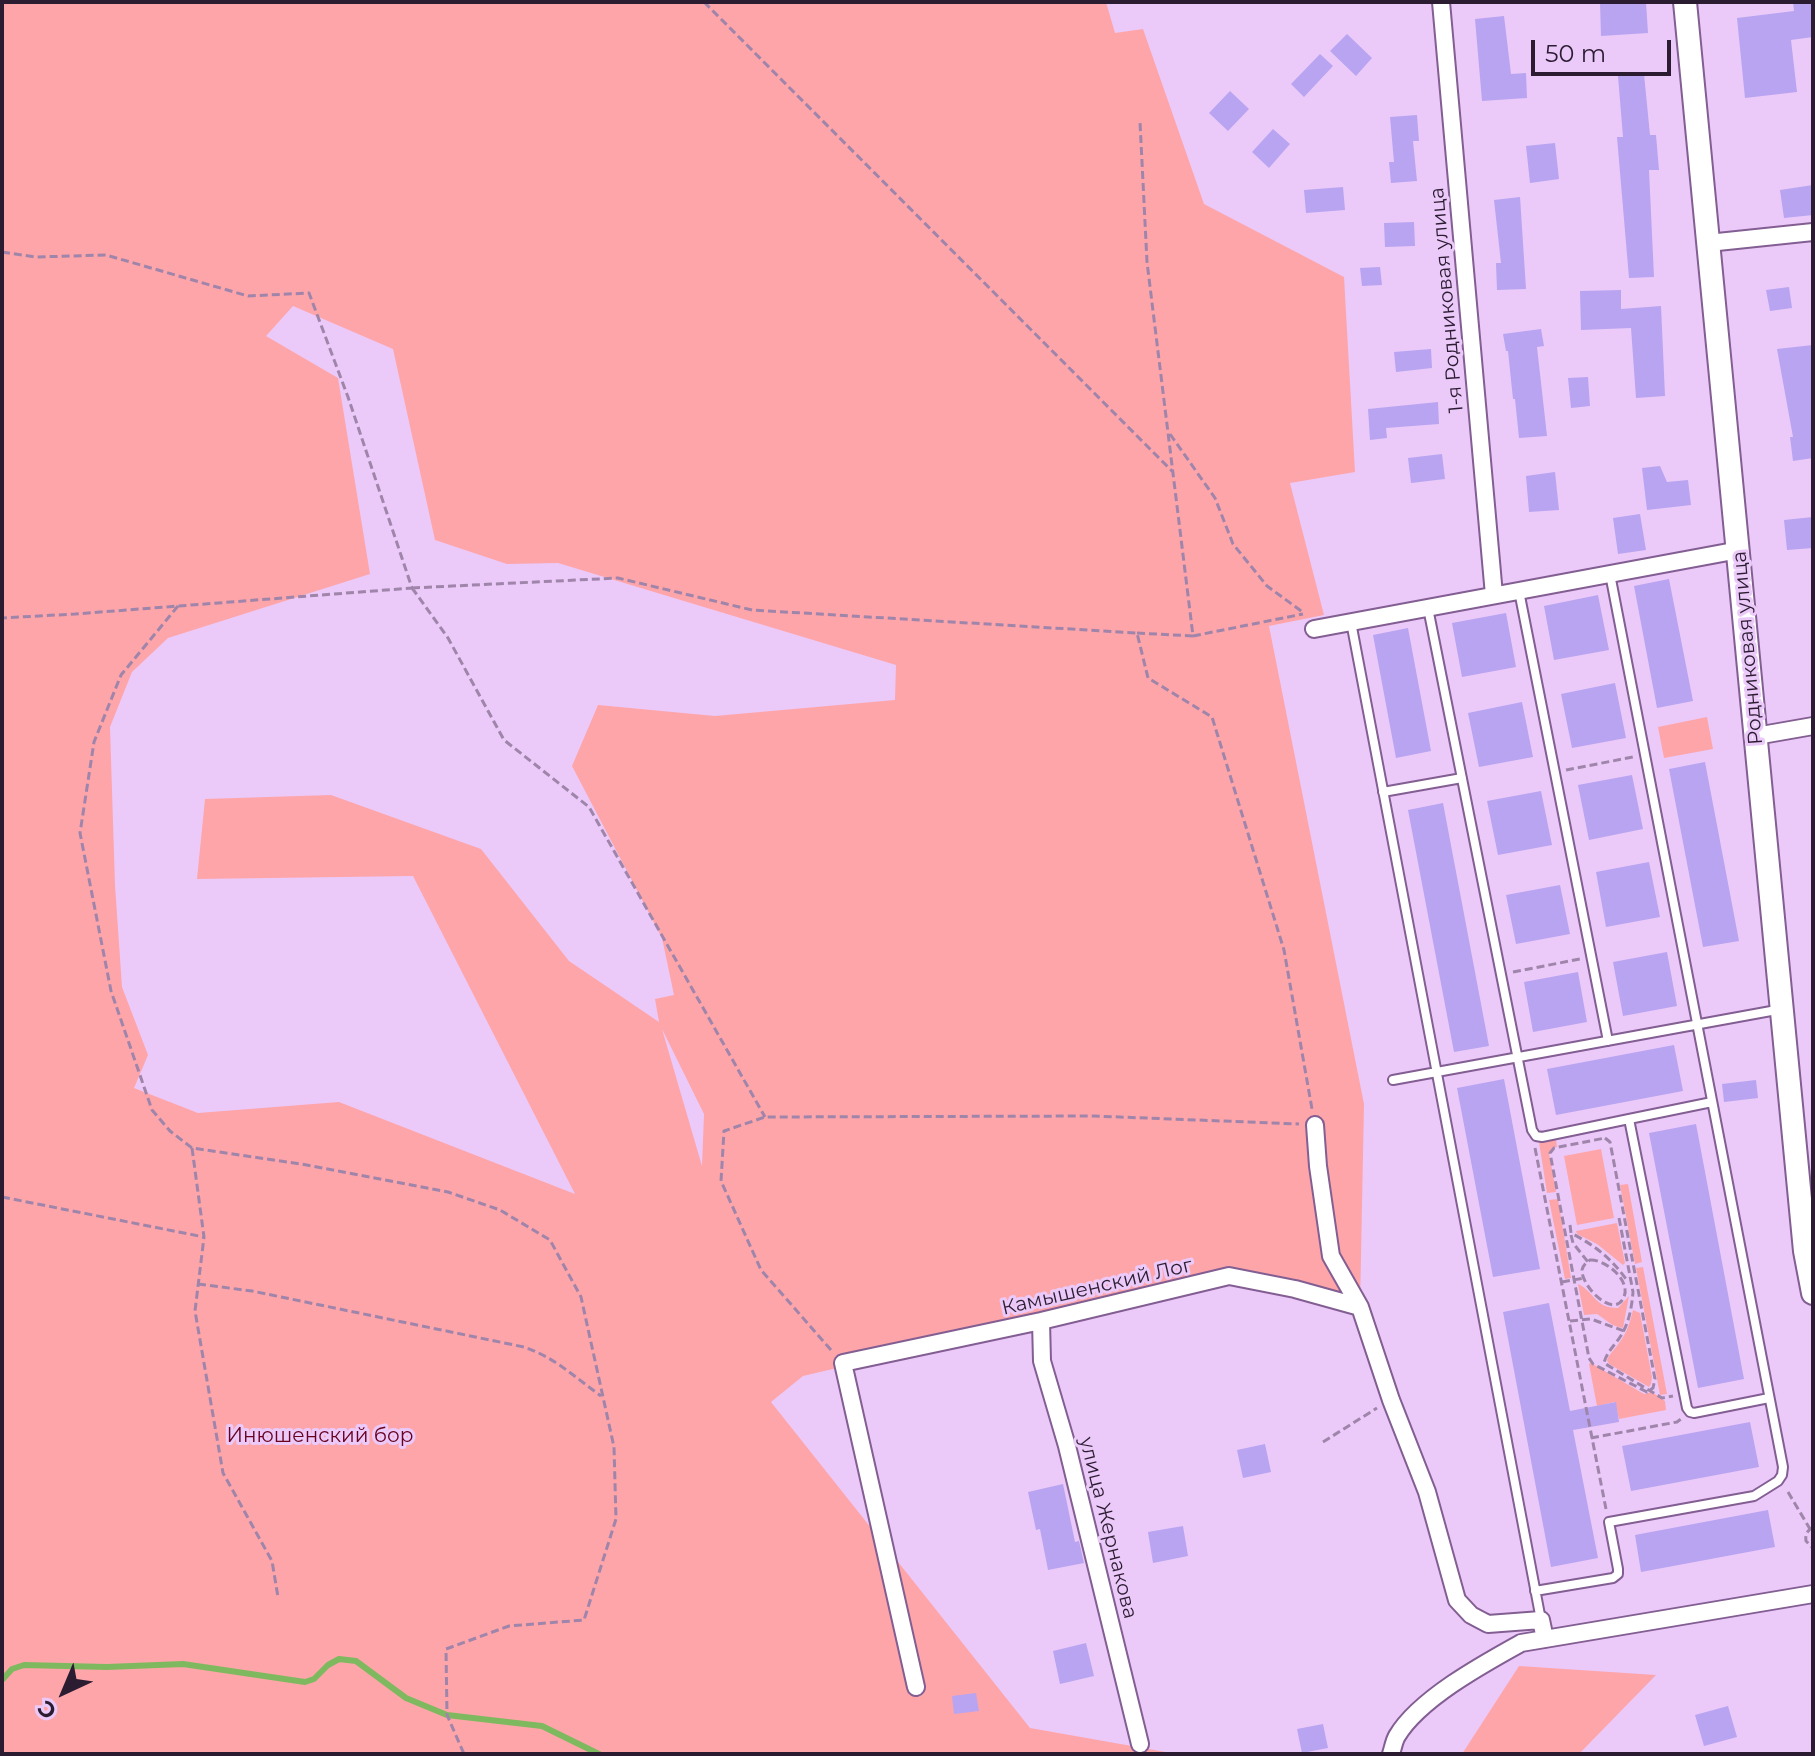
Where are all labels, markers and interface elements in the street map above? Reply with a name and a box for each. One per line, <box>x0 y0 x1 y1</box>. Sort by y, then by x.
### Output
scale bar <box>1535 24 1675 74</box>
text: 50 m <box>1545 39 1606 68</box>
street label: 1-я Родниковая улица <box>1425 186 1469 414</box>
street label: Родниковая улица <box>1728 550 1768 746</box>
street label: Камышенский Лог <box>999 1253 1195 1321</box>
park label: Инюшенский бор <box>227 1424 413 1448</box>
street label: улица Жернакова <box>1074 1435 1142 1621</box>
north arrow <box>24 1652 104 1732</box>
text: С <box>32 1694 62 1725</box>

